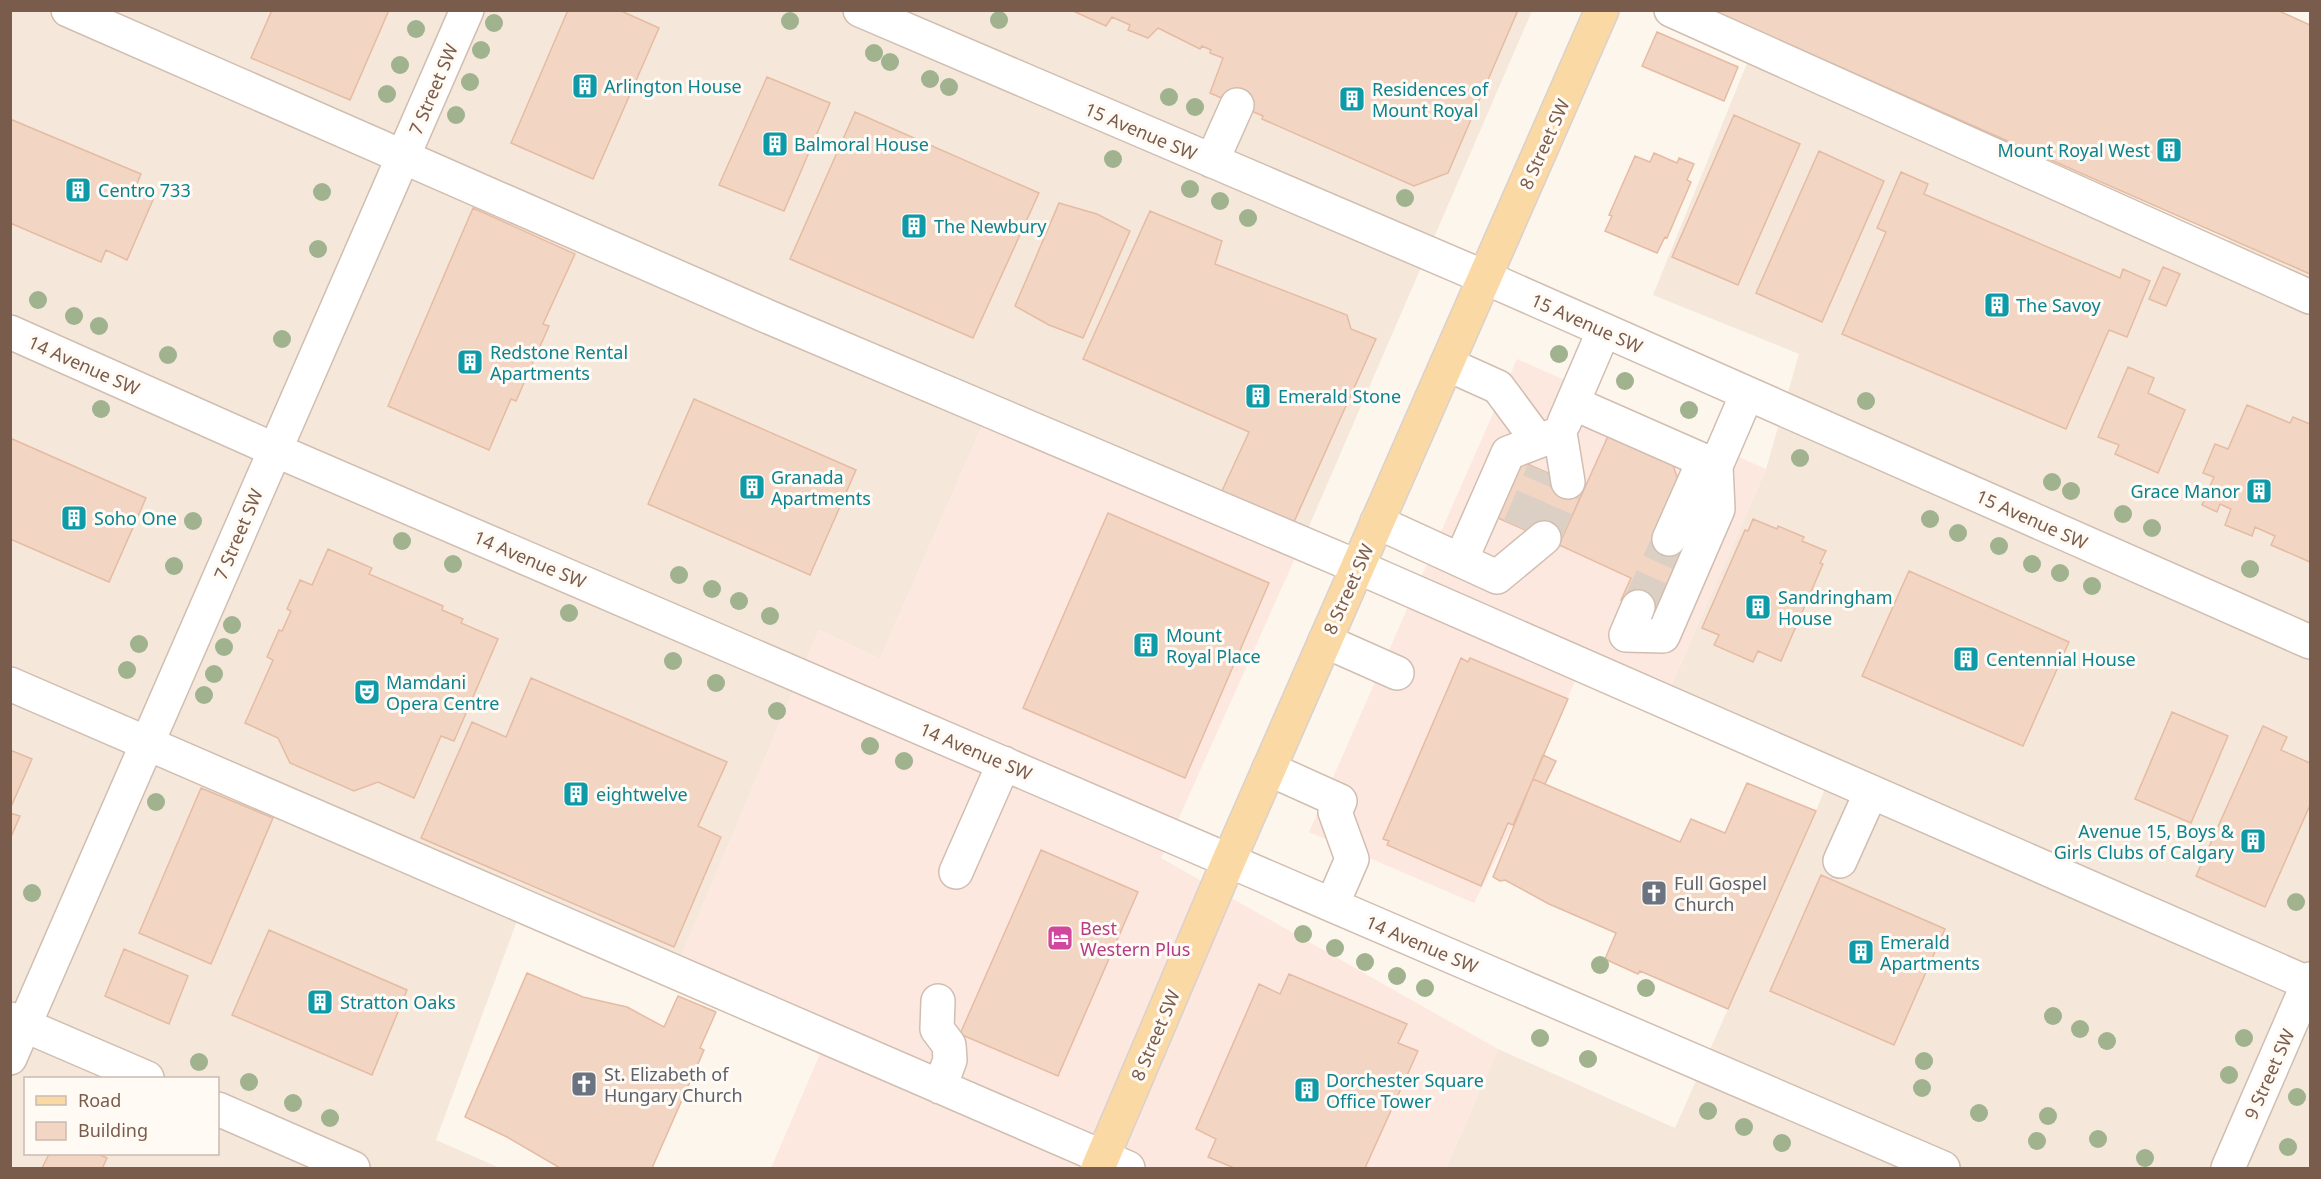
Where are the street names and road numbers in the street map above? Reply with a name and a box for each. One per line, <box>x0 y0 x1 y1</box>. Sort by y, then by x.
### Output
street label: 7 Street SW <box>403 40 463 138</box>
street label: 8 Street SW <box>1513 95 1575 193</box>
street label: 15 Avenue SW <box>1081 97 1201 166</box>
street label: 15 Avenue SW <box>1527 288 1647 358</box>
street label: 14 Avenue SW <box>24 330 144 400</box>
street label: 15 Avenue SW <box>1972 484 2092 554</box>
street label: 7 Street SW <box>208 485 268 583</box>
street label: 14 Avenue SW <box>470 525 590 594</box>
street label: 8 Street SW <box>1317 540 1379 638</box>
street label: 14 Avenue SW <box>916 717 1036 786</box>
street label: 14 Avenue SW <box>1362 910 1482 979</box>
street label: 8 Street SW <box>1125 986 1185 1084</box>
street label: 9 Street SW <box>2238 1025 2300 1123</box>

